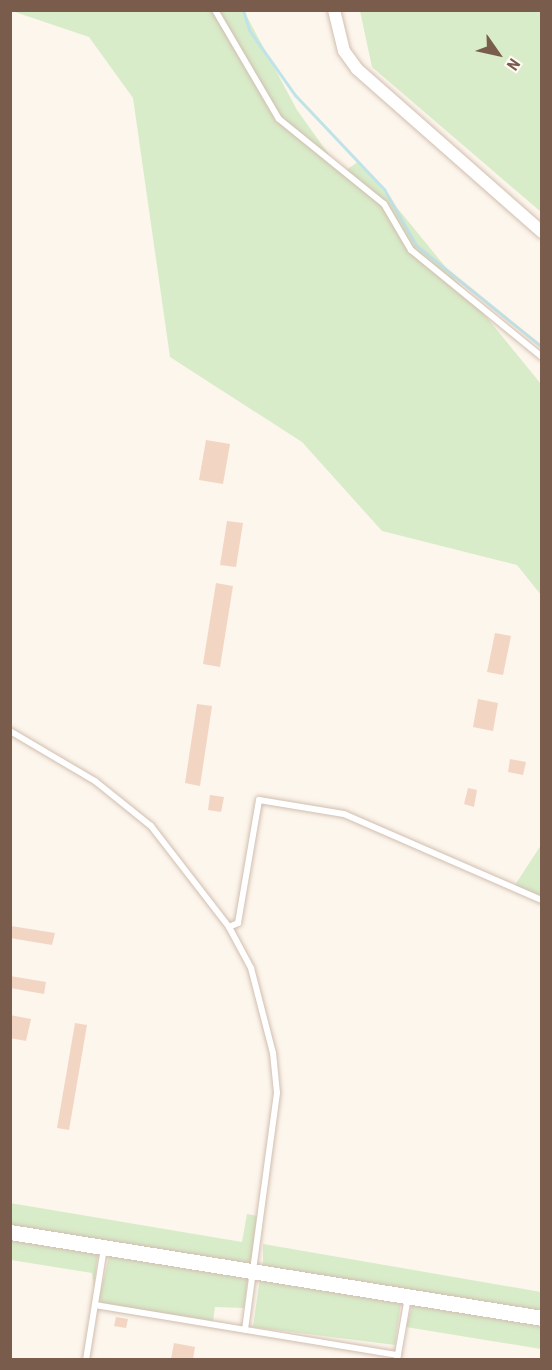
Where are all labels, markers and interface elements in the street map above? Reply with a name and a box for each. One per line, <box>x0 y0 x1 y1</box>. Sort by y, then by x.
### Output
north arrow <box>468 24 528 84</box>
text: N <box>503 55 524 74</box>

